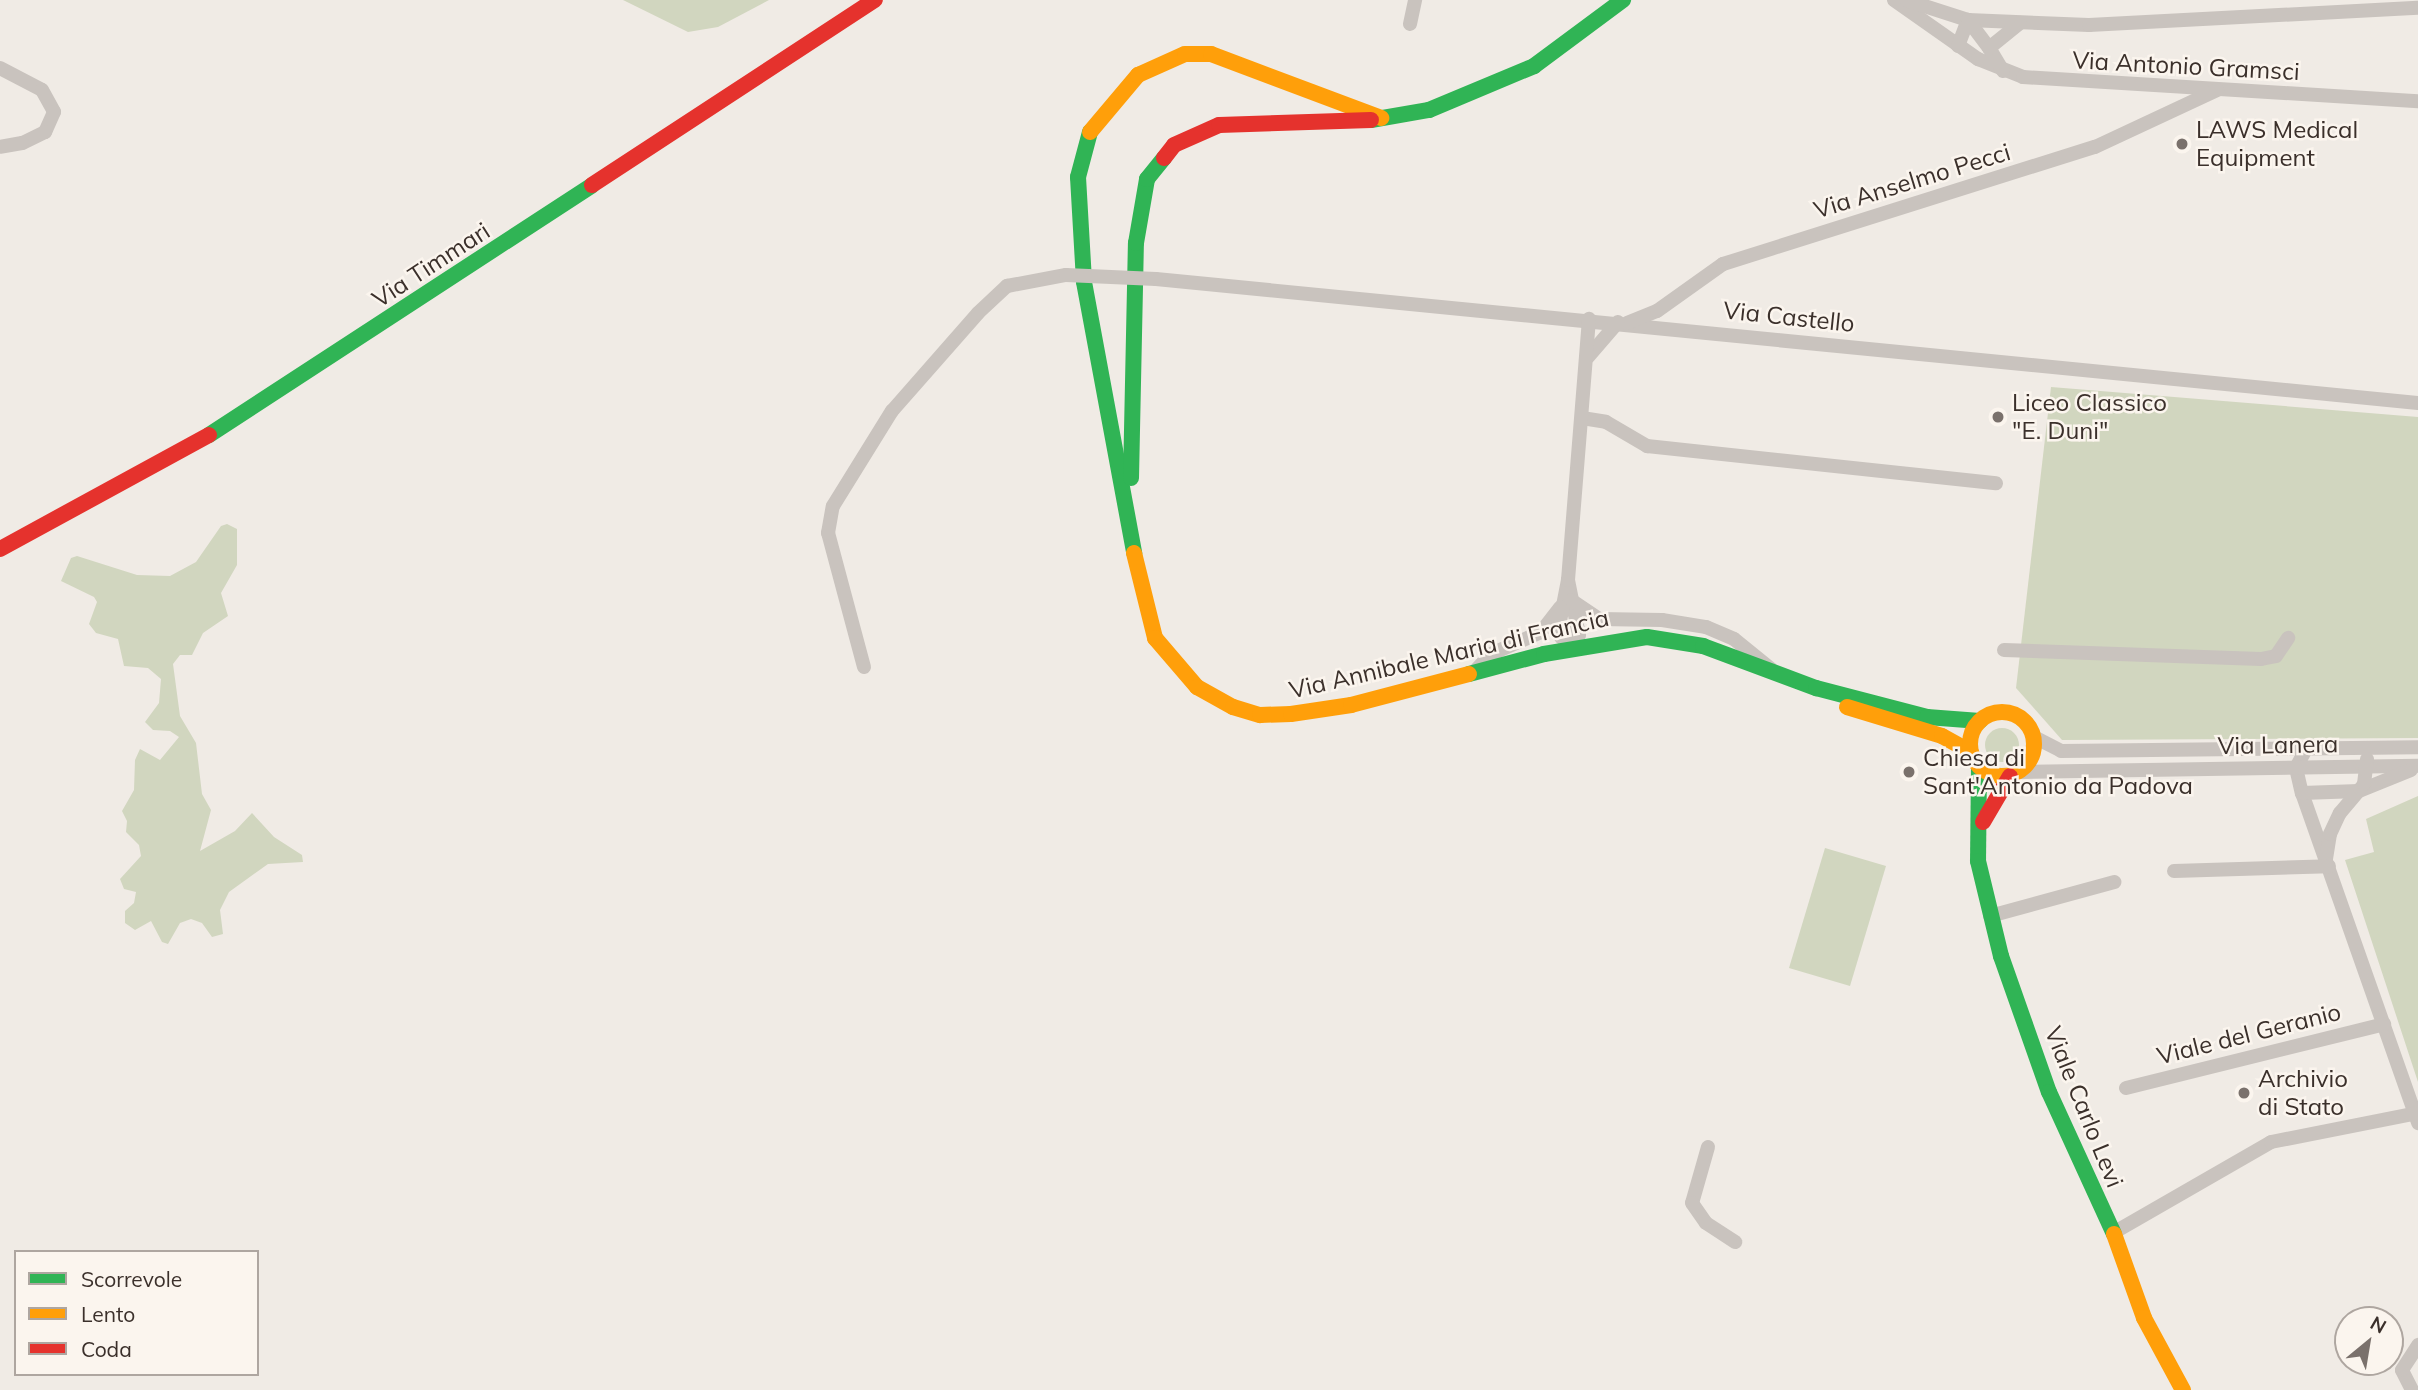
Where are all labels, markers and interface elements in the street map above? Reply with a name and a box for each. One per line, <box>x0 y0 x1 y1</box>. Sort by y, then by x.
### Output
street label: Via Antonio Gramsci <box>2072 46 2300 86</box>
place label: LAWS Medical Equipment <box>2196 116 2358 172</box>
marker: LAWS Medical Equipment <box>2174 136 2190 152</box>
street label: Via Anselmo Pecci <box>1810 137 2014 225</box>
street label: Via Timmari <box>367 216 495 314</box>
street label: Via Castello <box>1722 296 1856 338</box>
place label: Liceo Classico "E. Duni" <box>2012 389 2167 445</box>
marker: Liceo Classico "E. Duni" <box>1990 409 2006 425</box>
street label: Via Annibale Maria di Francia <box>1286 603 1612 705</box>
street label: Via Lanera <box>2217 730 2339 760</box>
place label: Chiesa di Sant'Antonio da Padova <box>1923 744 2193 800</box>
marker: Chiesa di Sant'Antonio da Padova <box>1901 764 1917 780</box>
street label: Viale del Geranio <box>2154 997 2344 1071</box>
street label: Viale Carlo Levi <box>2039 1022 2129 1192</box>
place label: Archivio di Stato <box>2258 1065 2348 1121</box>
marker: Archivio di Stato <box>2236 1085 2252 1101</box>
legend <box>14 1250 259 1376</box>
text: Scorrevole <box>81 1266 182 1292</box>
text: Lento <box>81 1301 135 1327</box>
north arrow <box>2334 1306 2404 1376</box>
text: N <box>2366 1311 2391 1339</box>
text: Coda <box>81 1336 132 1362</box>

